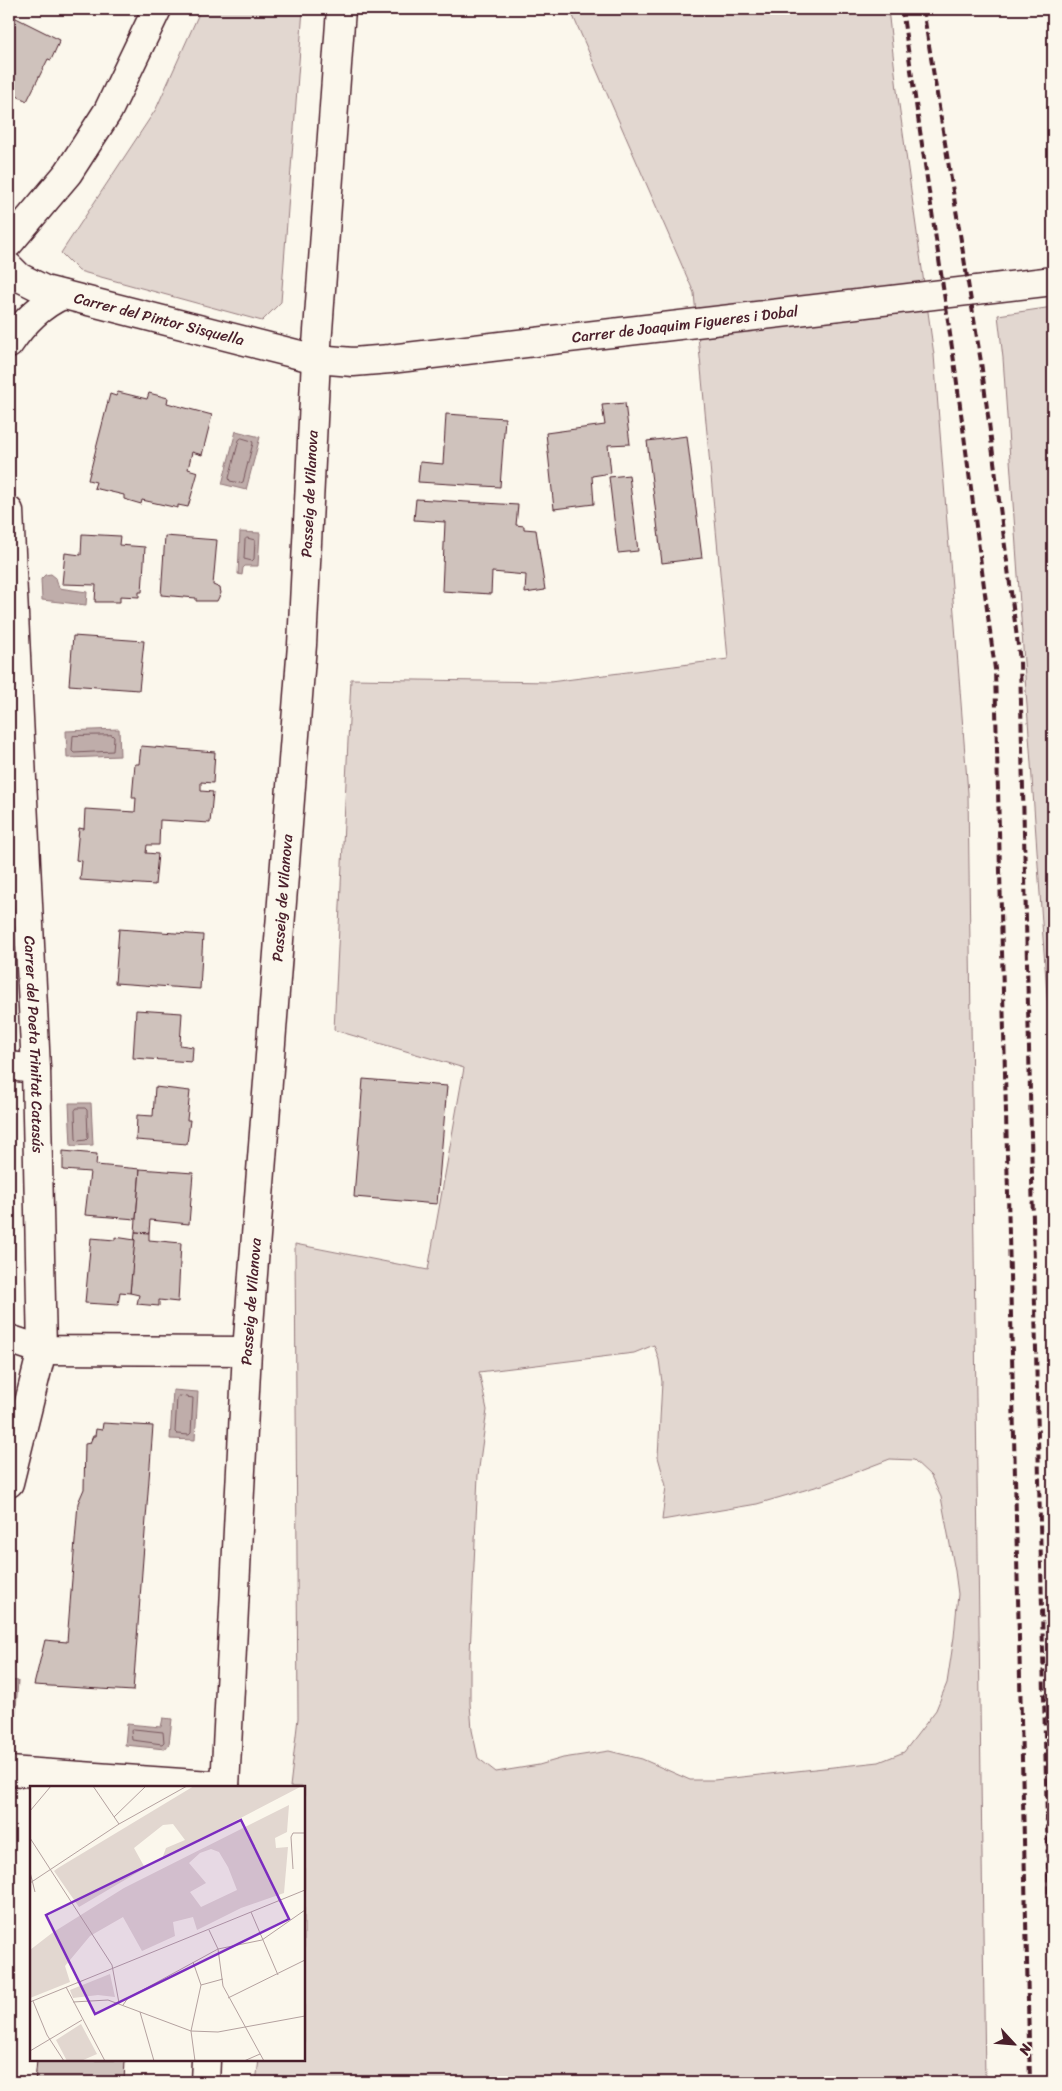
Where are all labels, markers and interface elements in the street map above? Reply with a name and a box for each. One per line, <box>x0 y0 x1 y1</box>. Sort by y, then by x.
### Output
street label: Carrer del Pintor Sisquella <box>71 285 248 353</box>
street label: Carrer de Joaquim Figueres i Dobal <box>570 298 800 351</box>
street label: Passeig de Vilanova <box>293 429 326 558</box>
street label: Passeig de Vilanova <box>264 833 300 963</box>
street label: Carrer del Poeta Trinitat Catasús <box>17 935 51 1153</box>
street label: Passeig de Vilanova <box>233 1237 269 1366</box>
inset map <box>30 1786 305 2061</box>
north arrow <box>990 2018 1040 2068</box>
text: N <box>1012 2039 1039 2060</box>

